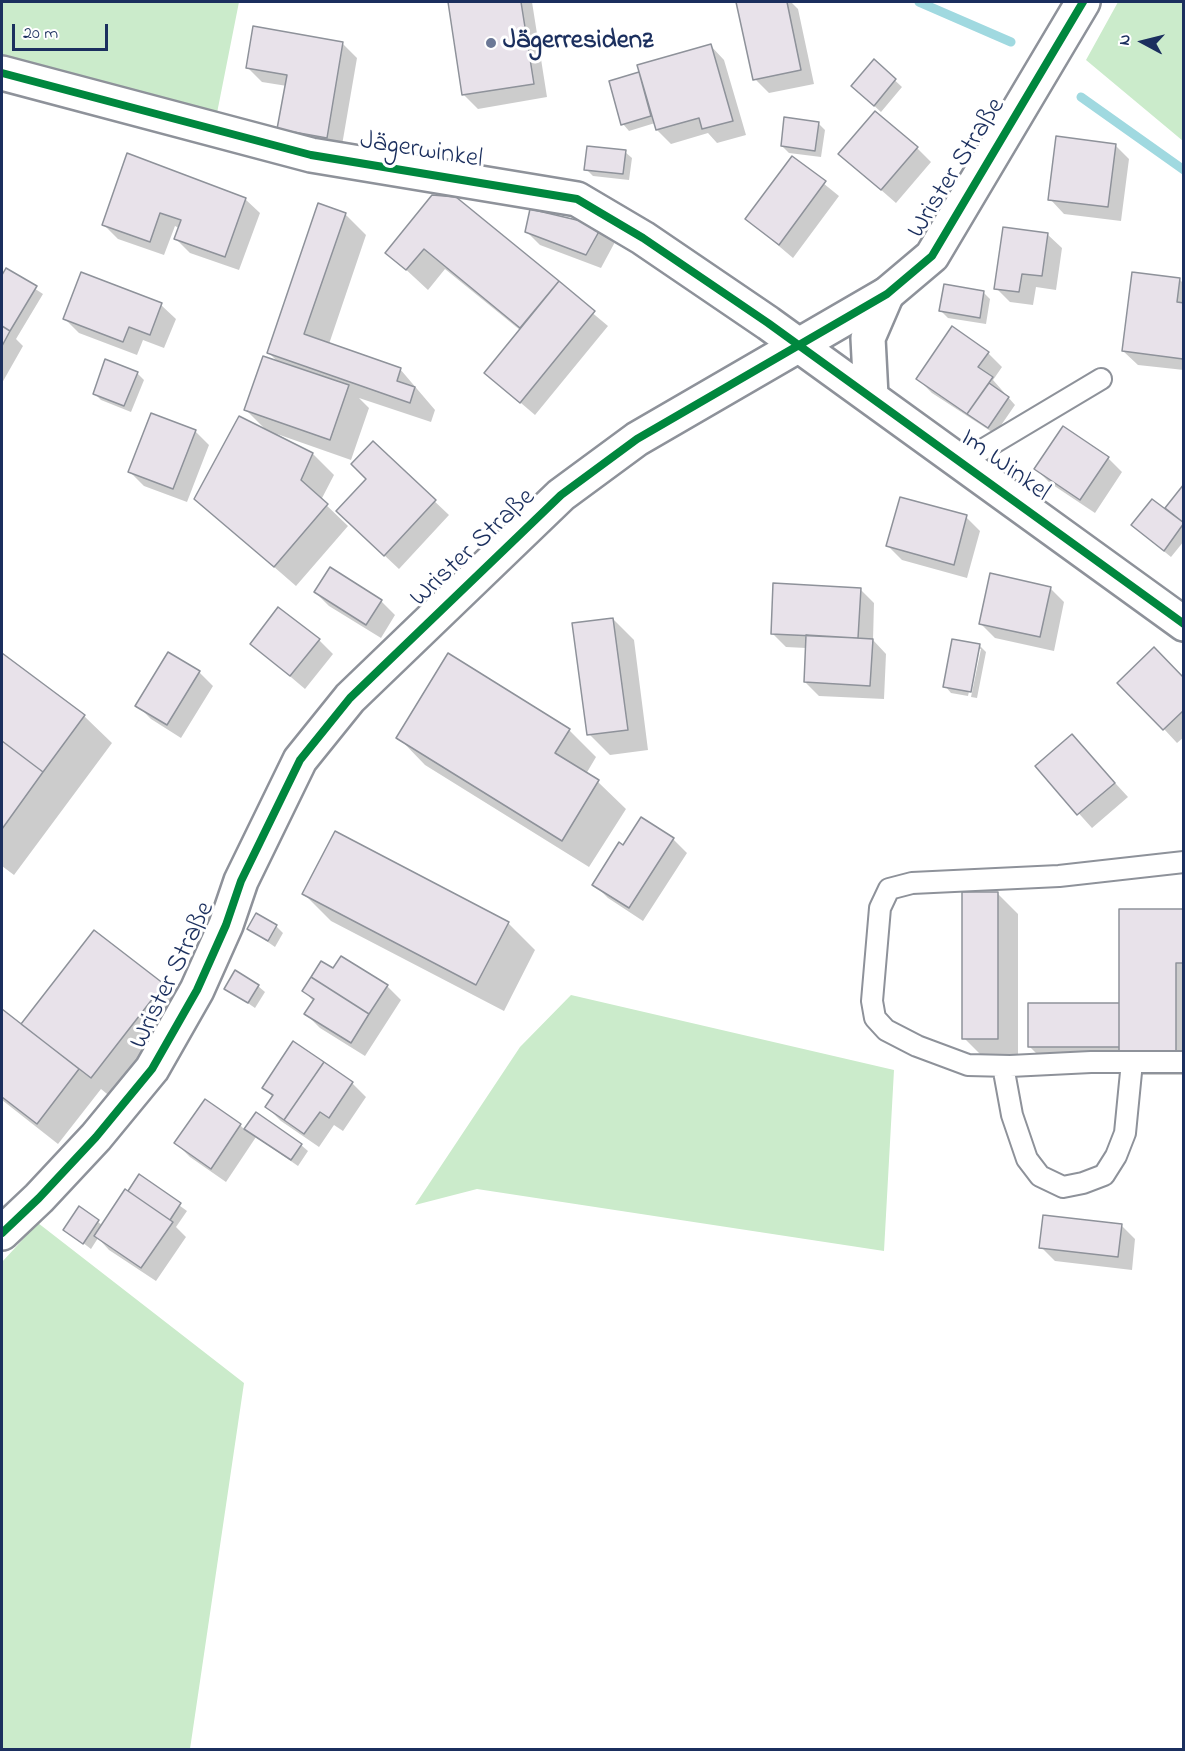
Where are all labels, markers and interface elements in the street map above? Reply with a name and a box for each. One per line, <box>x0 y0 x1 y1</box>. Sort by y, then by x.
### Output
scale bar <box>15 12 111 50</box>
north arrow <box>1113 12 1173 72</box>
text: 20 m <box>23 21 58 47</box>
place label: Jägerresidenz <box>503 27 653 59</box>
text: N <box>1113 33 1138 47</box>
marker: Jägerresidenz <box>484 36 498 50</box>
street label: Wrister Straße <box>902 93 1014 245</box>
street label: Jägerwinkel <box>357 126 485 178</box>
street label: Im Winkel <box>953 424 1055 510</box>
street label: Wrister Straße <box>405 483 543 615</box>
street label: Wrister Straße <box>124 897 224 1055</box>

